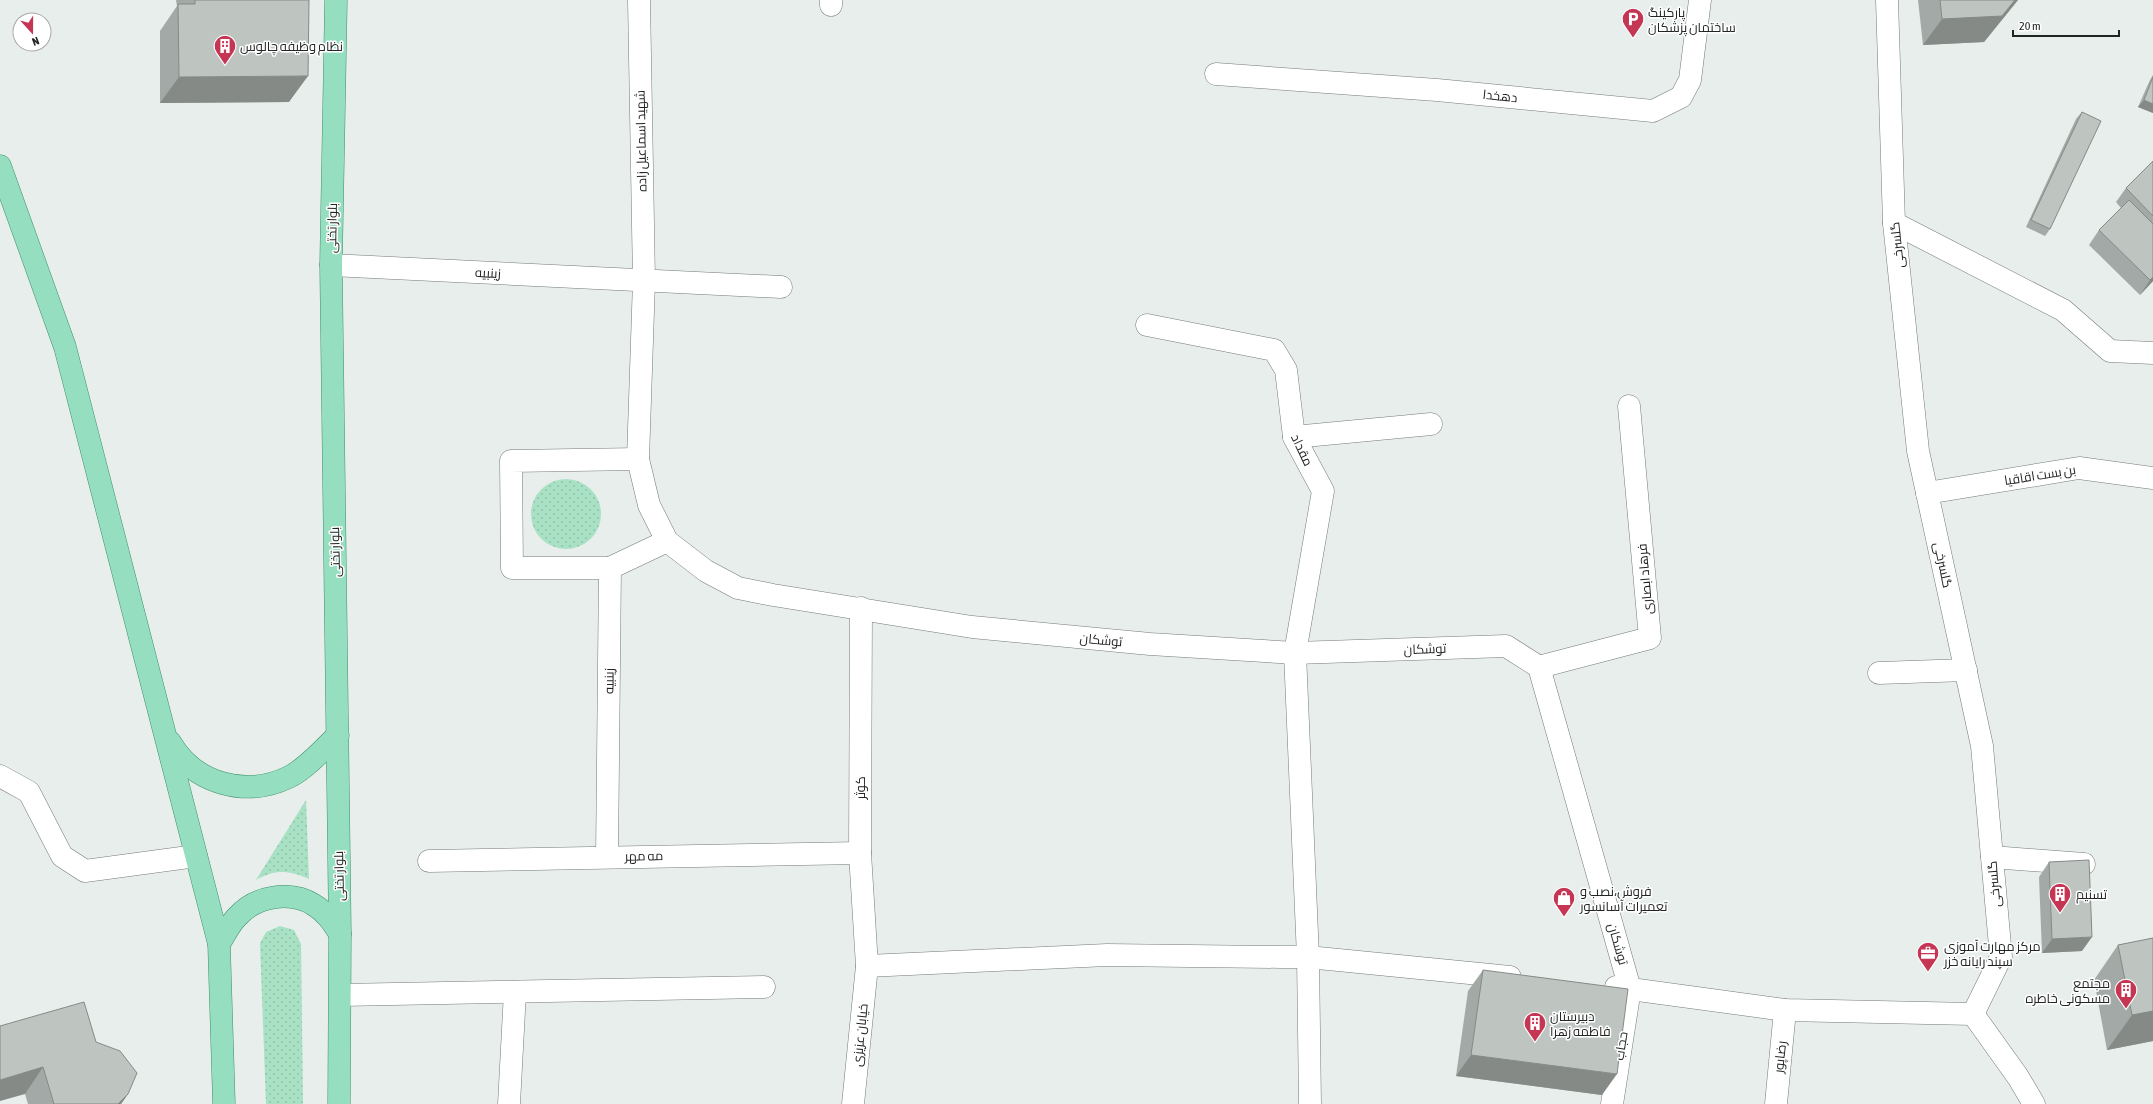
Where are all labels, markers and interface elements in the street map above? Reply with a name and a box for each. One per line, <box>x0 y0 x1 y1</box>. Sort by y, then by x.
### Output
place label: پارکینگ ساختمان پزشکان <box>1648 5 1736 37</box>
parking icon: پارکینگ ساختمان پزشکان <box>1620 6 1646 39</box>
north arrow <box>12 12 52 52</box>
scale bar <box>2013 12 2119 38</box>
text: 20 m <box>2019 19 2041 33</box>
building icon: نظام وظیفه چالوس <box>212 33 238 66</box>
text: N <box>30 35 41 48</box>
place label: نظام وظیفه چالوس <box>240 39 343 56</box>
street label: دهخدا <box>1482 87 1518 105</box>
street label: شهید اسماعیل زاده <box>633 90 649 192</box>
street label: بلوار تختی <box>324 203 340 253</box>
street label: گلسرخی <box>1887 221 1907 269</box>
street label: زینبیه <box>475 265 501 281</box>
street label: مقداد <box>1288 432 1316 468</box>
street label: بن بست اقاقیا <box>2003 462 2077 488</box>
street label: بلوار تختی <box>327 527 343 577</box>
street label: گلسرخی <box>1931 541 1955 589</box>
street label: فرهاد ابصاری <box>1634 543 1656 615</box>
street label: توشکان <box>1079 631 1123 649</box>
street label: توشکان <box>1403 641 1447 657</box>
street label: زینبیه <box>601 668 617 694</box>
street label: کوثر <box>853 776 868 801</box>
street label: مه مهر <box>624 848 663 864</box>
street label: بلوار تختی <box>331 851 347 901</box>
street label: گلسرخی <box>1985 860 2003 908</box>
building icon: تسنیم <box>2047 881 2073 914</box>
place label: فروش،نصب و تعمیرات آسانسور <box>1579 884 1668 914</box>
shop icon: فروش،نصب و تعمیرات آسانسور <box>1551 885 1577 918</box>
place label: تسنیم <box>2076 887 2107 904</box>
street label: توشکان <box>1605 921 1631 967</box>
place label: مرکز مهارت آموزی سپند رایانه خزر <box>1943 939 2041 970</box>
office icon: مرکز مهارت آموزی سپند رایانه خزر <box>1915 940 1941 973</box>
place label: مجتمع مسکونی خاطره <box>2025 976 2110 1006</box>
building icon: مجتمع مسکونی خاطره <box>2113 977 2139 1010</box>
street label: خیابان عزیزی <box>849 1003 871 1067</box>
place label: دبیرستان فاطمه زهرا <box>1550 1009 1611 1039</box>
building icon: دبیرستان فاطمه زهرا <box>1522 1010 1548 1043</box>
street label: حجاب <box>1611 1030 1631 1062</box>
street label: رضاپور <box>1771 1040 1791 1075</box>

